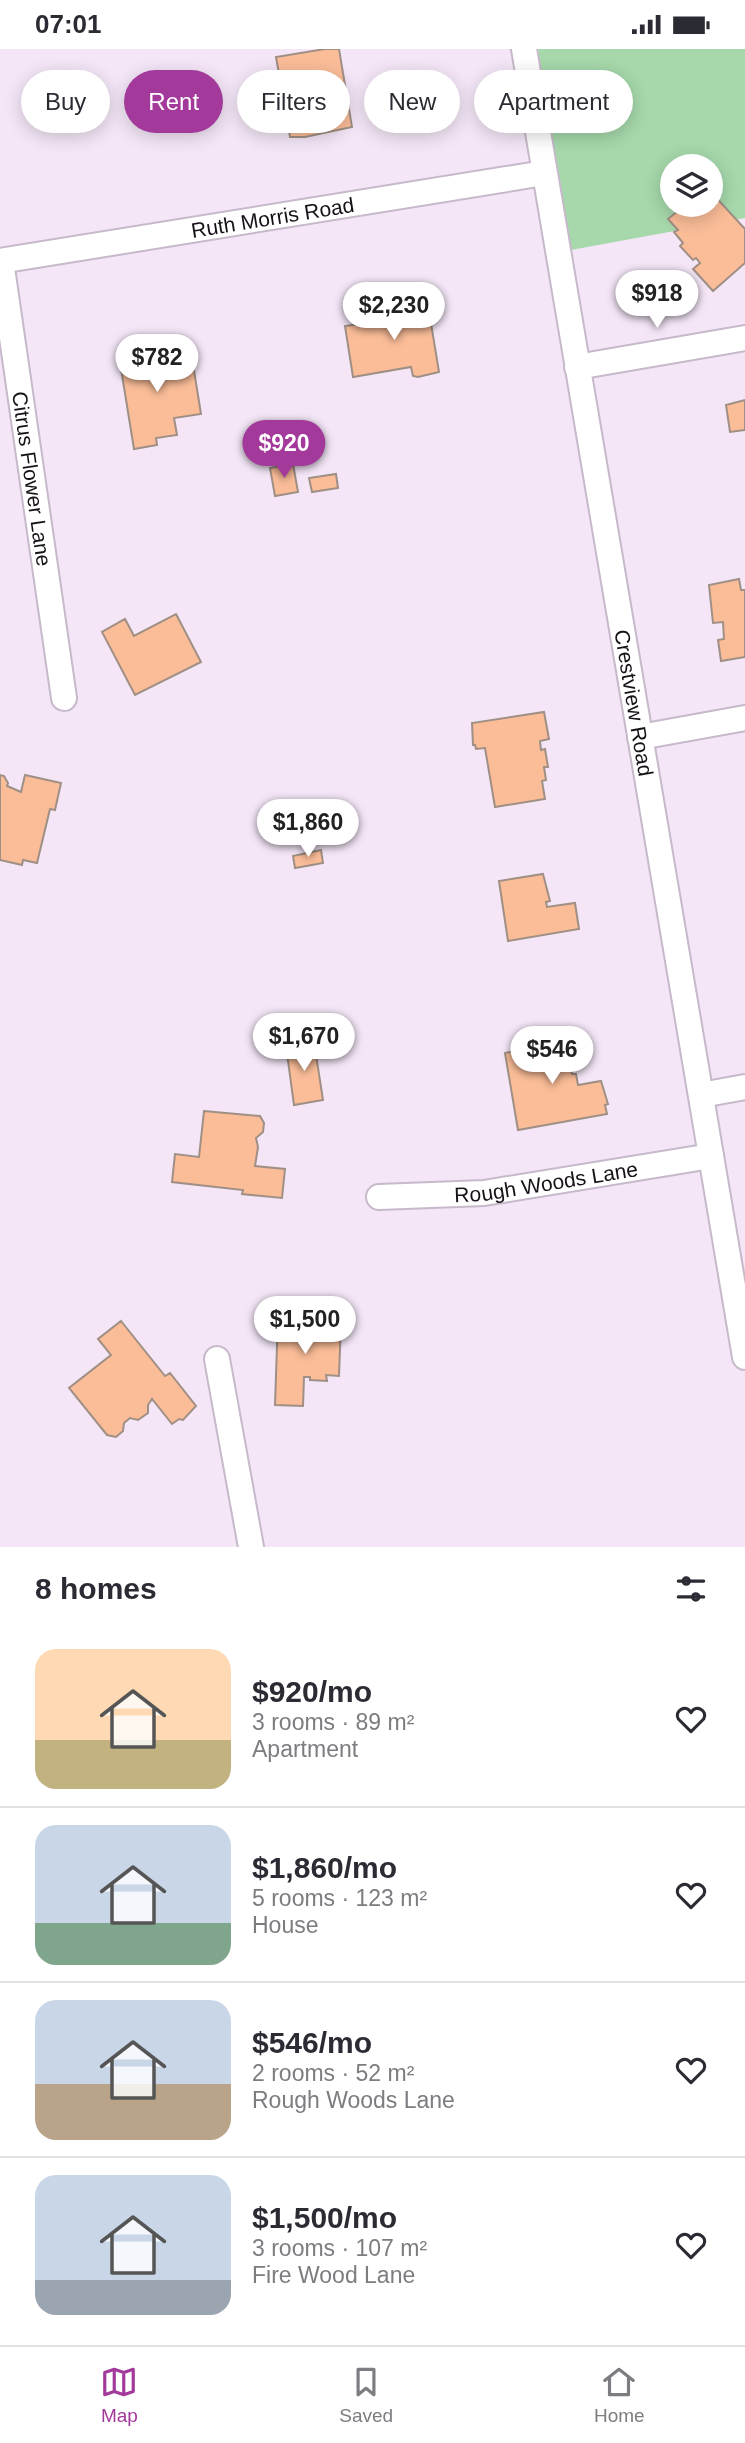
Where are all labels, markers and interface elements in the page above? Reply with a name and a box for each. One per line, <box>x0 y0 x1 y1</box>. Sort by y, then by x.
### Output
text: 07:01 <box>35 9 102 39</box>
chip: Buy <box>21 70 110 133</box>
chip: Rent <box>124 70 223 133</box>
chip: Filters <box>237 70 350 133</box>
chip: New <box>364 70 460 133</box>
chip: Apartment <box>474 70 633 133</box>
map controls <box>660 154 723 217</box>
button: layers <box>660 154 723 217</box>
street label: Ruth Morris Road <box>189 192 356 241</box>
pin: $918 <box>616 271 698 330</box>
text: $918 <box>631 280 683 306</box>
pin: $2,230 <box>337 282 451 342</box>
text: $2,230 <box>359 292 429 318</box>
pin: $782 <box>116 335 198 394</box>
text: $782 <box>131 344 183 370</box>
street label: Citrus Flower Lane <box>8 390 56 568</box>
pin: $920 <box>243 421 325 480</box>
text: $920 <box>258 430 310 456</box>
street label: Crestview Road <box>611 628 658 778</box>
pin: $1,860 <box>251 799 365 859</box>
text: $1,860 <box>273 809 343 835</box>
pin: $1,670 <box>247 1013 361 1073</box>
text: $1,670 <box>269 1023 339 1049</box>
pin: $546 <box>511 1027 593 1086</box>
text: $546 <box>526 1036 578 1062</box>
street label: Rough Woods Lane <box>454 1157 639 1206</box>
pin: $1,500 <box>248 1297 362 1356</box>
text: $1,500 <box>270 1306 340 1332</box>
icon: filters <box>672 1570 710 1608</box>
text: 8 homes <box>35 1572 157 1605</box>
text: $920/mo <box>252 1675 372 1708</box>
icon: home <box>91 1677 175 1761</box>
icon: heart <box>672 1700 710 1738</box>
text: 3 rooms · 89 m² <box>252 1709 414 1735</box>
text: Apartment <box>252 1736 358 1762</box>
text: $1,860/mo <box>252 1851 397 1884</box>
icon: home <box>91 1853 175 1937</box>
icon: heart <box>672 1876 710 1914</box>
text: 5 rooms · 123 m² <box>252 1885 427 1911</box>
text: House <box>252 1912 318 1938</box>
text: $546/mo <box>252 2026 372 2059</box>
icon: home <box>91 2028 175 2112</box>
icon: heart <box>672 2051 710 2089</box>
text: 2 rooms · 52 m² <box>252 2060 414 2086</box>
text: Rough Woods Lane <box>252 2087 455 2113</box>
text: $1,500/mo <box>252 2201 397 2234</box>
icon: home <box>91 2203 175 2287</box>
icon: heart <box>672 2226 710 2264</box>
text: 3 rooms · 107 m² <box>252 2235 427 2261</box>
text: Fire Wood Lane <box>252 2262 415 2288</box>
tab: Map <box>100 2363 138 2427</box>
tab: Saved <box>339 2363 393 2427</box>
tab: Home <box>594 2363 645 2427</box>

